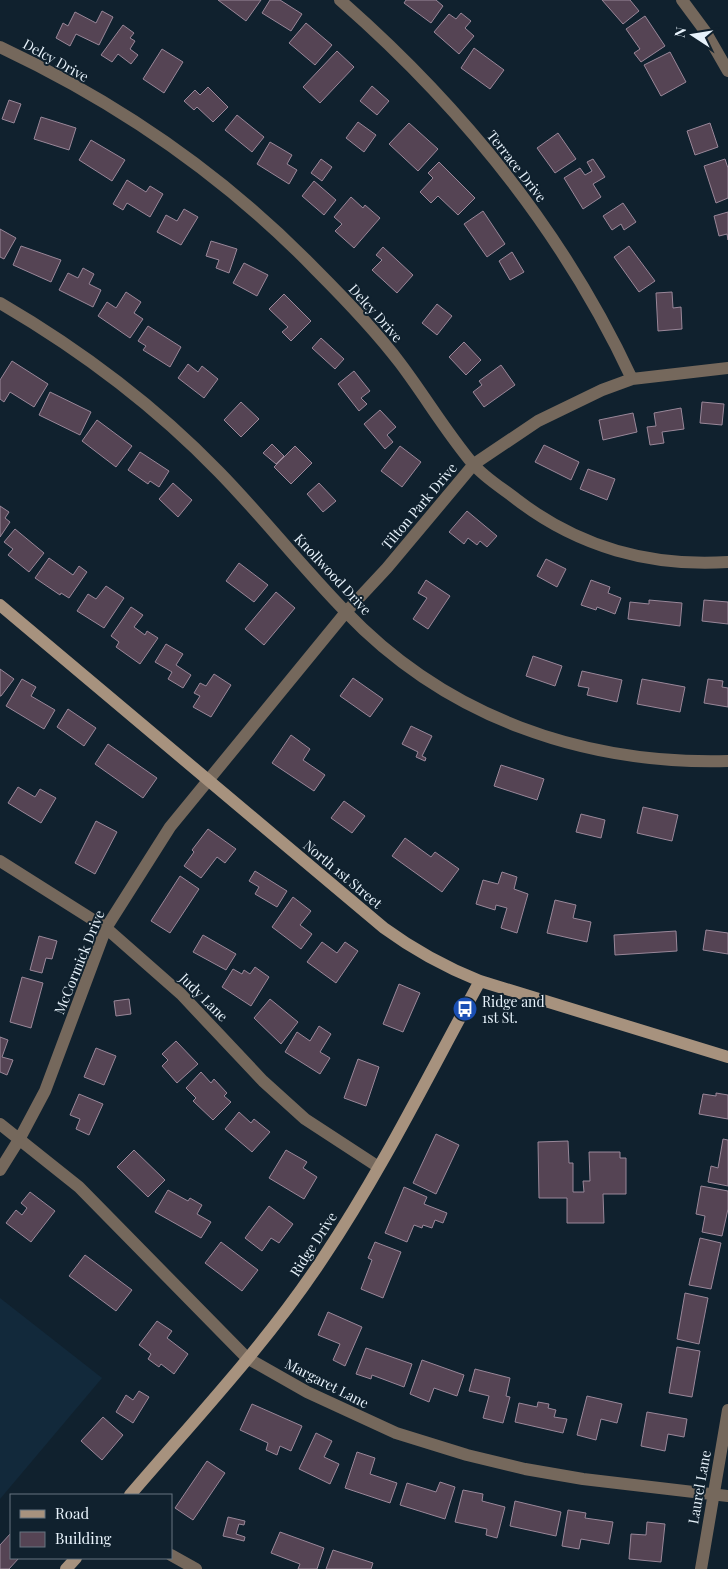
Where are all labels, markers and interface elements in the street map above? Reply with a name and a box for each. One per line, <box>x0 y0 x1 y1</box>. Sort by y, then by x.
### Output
north arrow <box>668 10 718 60</box>
text: N <box>669 25 690 39</box>
street label: Delcy Drive <box>20 34 92 86</box>
street label: Terrace Drive <box>483 126 551 206</box>
street label: Delcy Drive <box>345 280 407 346</box>
street label: Tilton Park Drive <box>377 459 461 553</box>
street label: Knollwood Drive <box>290 529 376 619</box>
street label: North 1st Street <box>300 835 387 913</box>
street label: McCormick Drive <box>49 907 109 1017</box>
street label: Judy Lane <box>175 968 232 1025</box>
place label: Ridge and 1st St. <box>482 992 545 1027</box>
bus stop icon: Ridge and 1st St. <box>452 996 478 1022</box>
street label: Ridge Drive <box>285 1208 341 1280</box>
street label: Margaret Lane <box>282 1354 372 1412</box>
street label: Laurel Lane <box>683 1449 715 1525</box>
legend <box>10 1494 172 1559</box>
text: Road <box>55 1503 89 1523</box>
text: Building <box>55 1528 112 1548</box>

